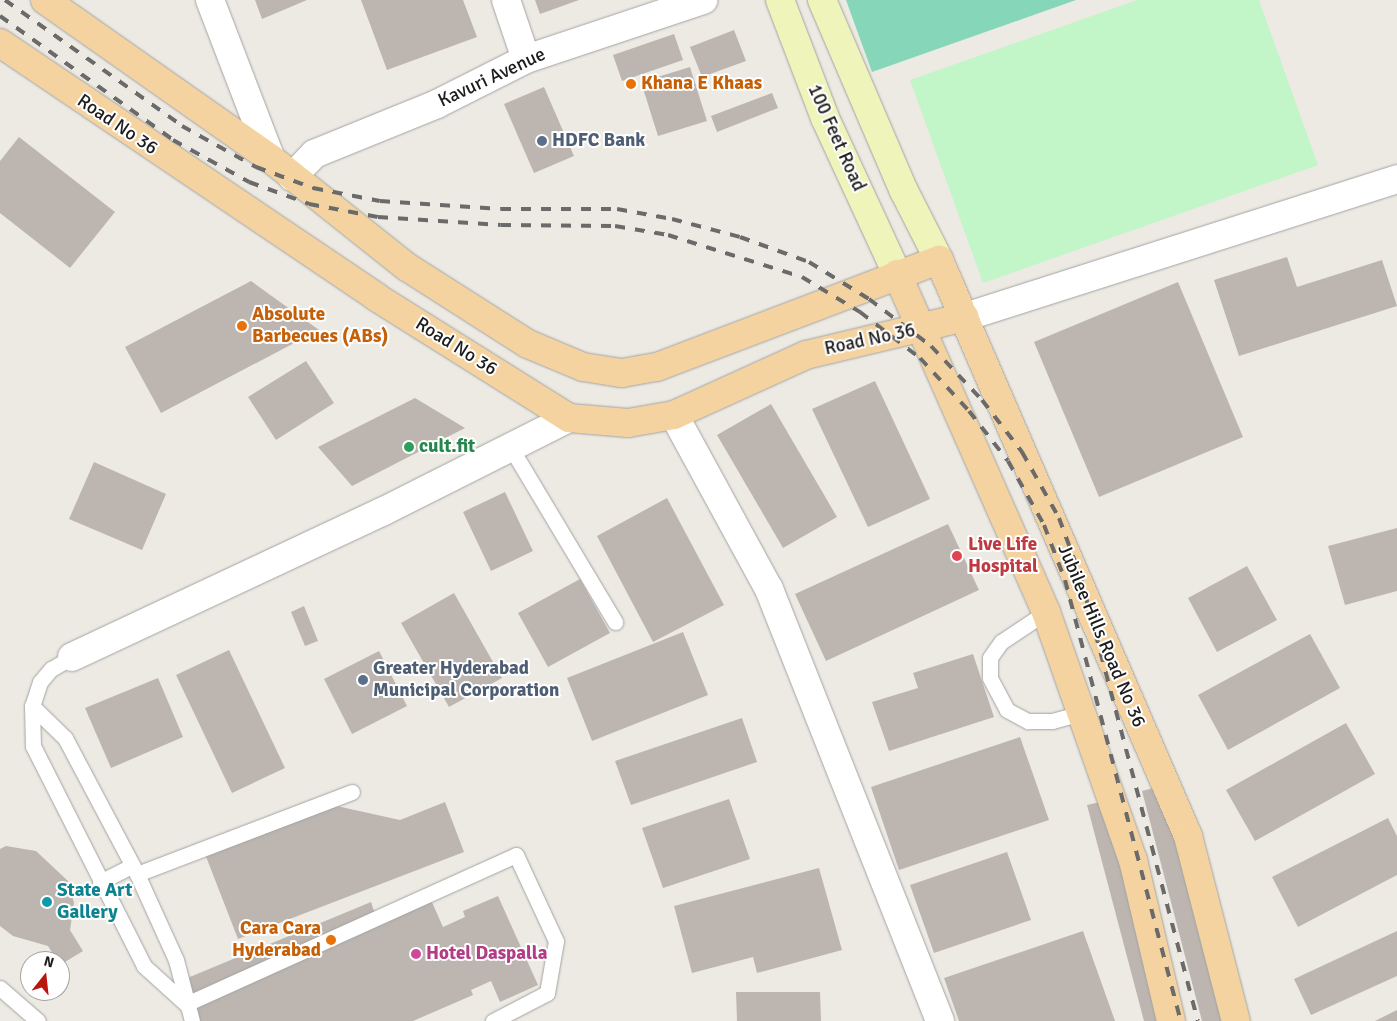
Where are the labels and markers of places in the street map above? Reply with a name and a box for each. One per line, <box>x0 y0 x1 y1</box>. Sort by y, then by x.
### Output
place label: Khana E Khaas <box>641 73 762 95</box>
marker: Khana E Khaas <box>625 78 637 90</box>
place label: HDFC Bank <box>552 130 645 152</box>
marker: HDFC Bank <box>536 135 548 147</box>
place label: Absolute Barbecues (ABs) <box>252 304 388 348</box>
marker: Absolute Barbecues (ABs) <box>236 320 248 332</box>
place label: cult.fit <box>419 436 475 458</box>
marker: cult.fit <box>403 441 415 453</box>
place label: Live Life Hospital <box>968 534 1038 578</box>
marker: Live Life Hospital <box>950 549 964 563</box>
place label: Greater Hyderabad Municipal Corporation <box>373 658 559 702</box>
marker: Greater Hyderabad Municipal Corporation <box>357 674 369 686</box>
place label: State Art Gallery <box>57 880 132 924</box>
marker: State Art Gallery <box>41 896 53 908</box>
place label: Cara Cara Hyderabad <box>232 918 321 962</box>
marker: Cara Cara Hyderabad <box>325 934 337 946</box>
place label: Hotel Daspalla <box>426 943 548 965</box>
marker: Hotel Daspalla <box>410 948 422 960</box>

